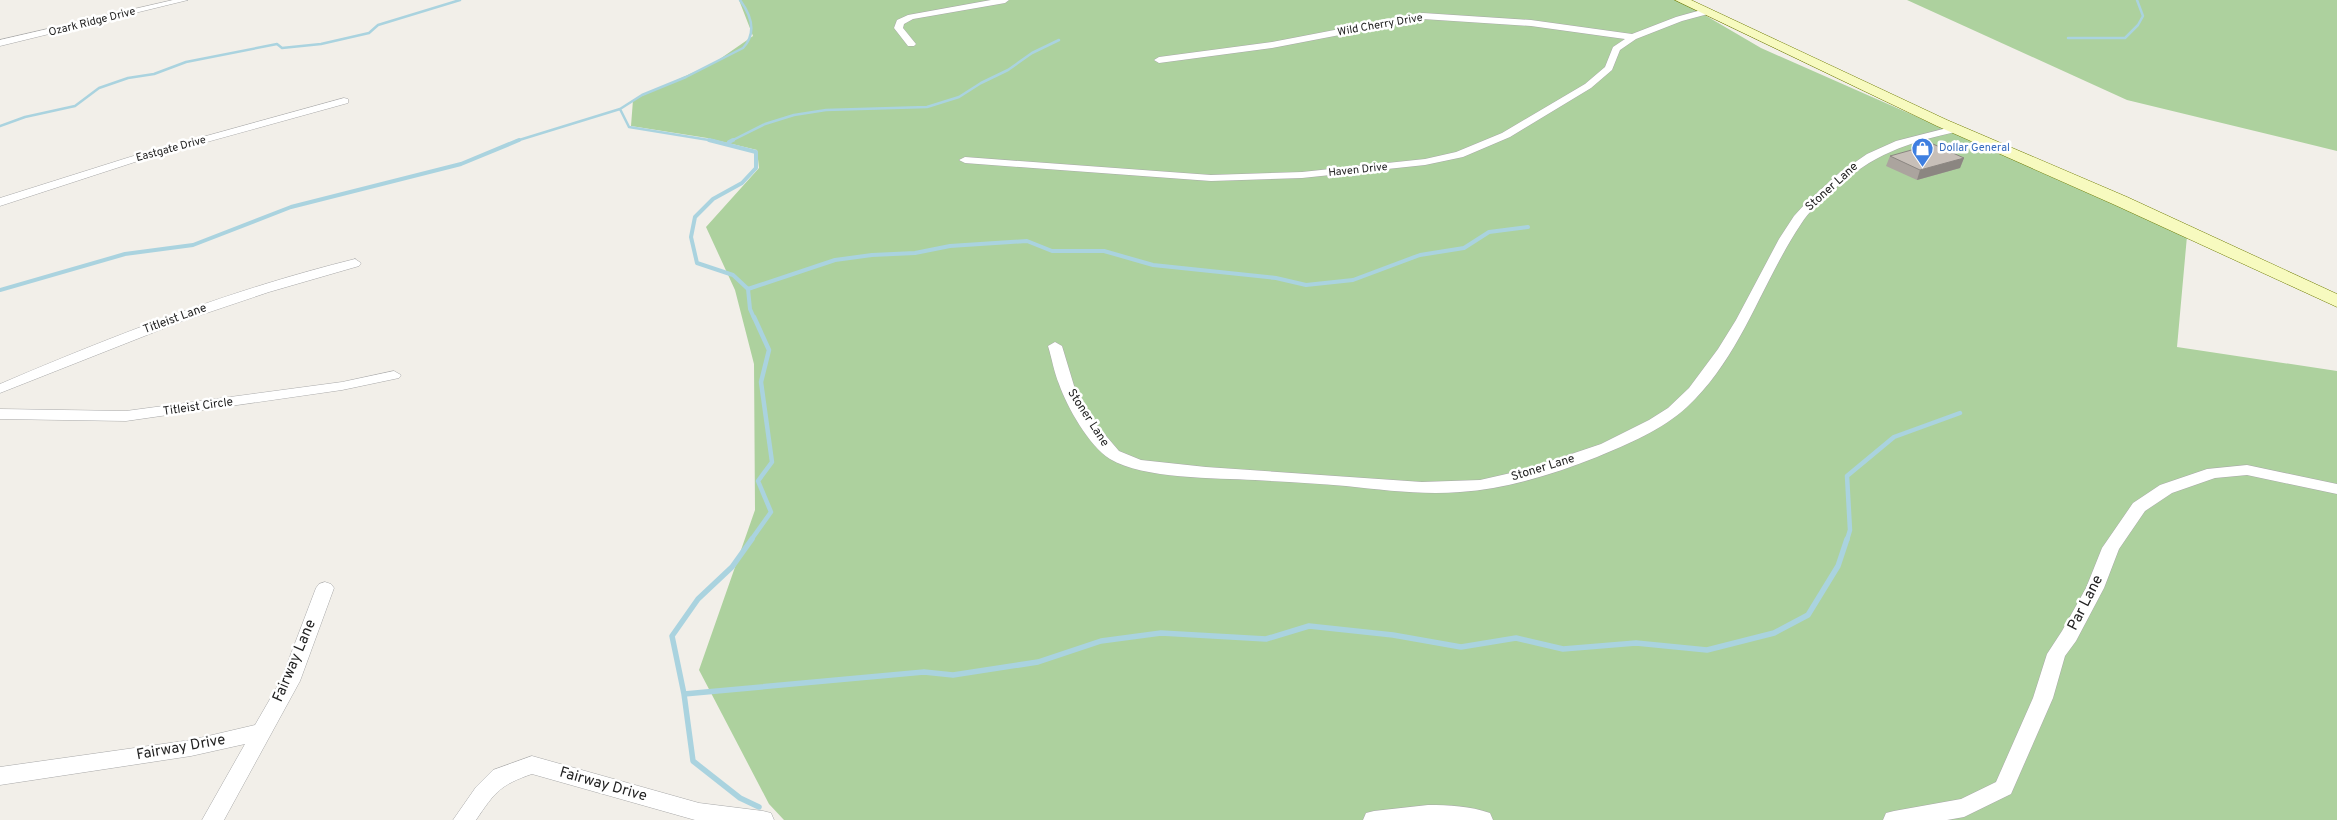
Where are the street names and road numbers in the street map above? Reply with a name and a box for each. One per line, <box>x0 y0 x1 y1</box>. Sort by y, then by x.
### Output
street label: Ozark Ridge Drive <box>47 4 137 40</box>
street label: Wild Cherry Drive <box>1336 11 1424 39</box>
street label: Eastgate Drive <box>134 133 208 165</box>
street label: Stoner Lane <box>1802 159 1862 215</box>
street label: Haven Drive <box>1328 160 1388 180</box>
street label: Titleist Lane <box>141 300 209 338</box>
street label: Stoner Lane <box>1063 386 1113 450</box>
street label: Titleist Circle <box>162 394 234 420</box>
street label: Stoner Lane <box>1509 451 1577 485</box>
street label: Par Lane <box>2064 572 2108 634</box>
street label: Fairway Lane <box>269 617 321 705</box>
street label: Fairway Drive <box>135 731 227 765</box>
street label: Fairway Drive <box>557 763 649 807</box>

